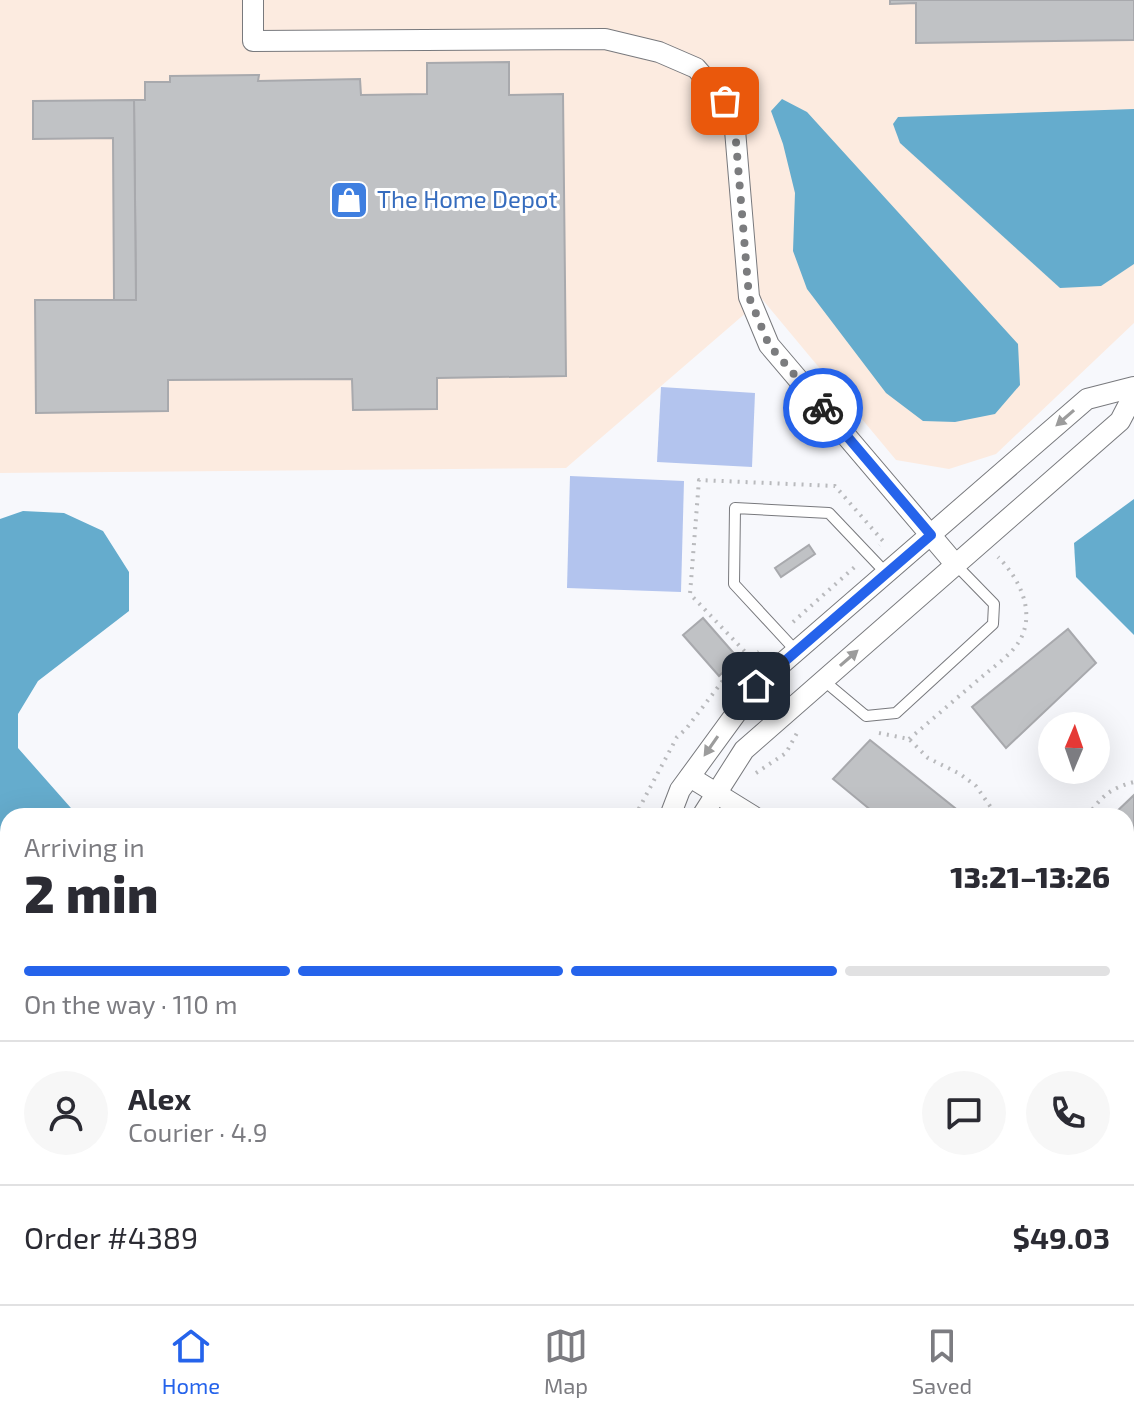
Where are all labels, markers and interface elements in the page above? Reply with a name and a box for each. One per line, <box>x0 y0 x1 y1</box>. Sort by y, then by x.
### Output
pin <box>691 67 759 135</box>
icon: bag <box>703 79 747 123</box>
shop icon: The Home Depot <box>328 179 370 221</box>
place label: The Home Depot <box>377 184 558 213</box>
courier <box>783 368 863 448</box>
icon: bike <box>801 386 845 430</box>
one-way arrow <box>1055 409 1074 427</box>
one-way arrow <box>839 650 859 667</box>
pin <box>722 652 790 720</box>
icon: home <box>734 664 778 708</box>
north arrow <box>1038 712 1110 784</box>
map controls <box>1038 712 1110 784</box>
one-way arrow <box>704 736 719 757</box>
text: Arriving in <box>24 831 145 862</box>
text: 13:21–13:26 <box>950 858 1110 894</box>
text: 2 min <box>24 861 159 923</box>
text: On the way · 110 m <box>24 988 238 1019</box>
button: person <box>24 1071 108 1155</box>
button: chat <box>922 1071 1006 1155</box>
button: phone <box>1026 1071 1110 1155</box>
text: Alex <box>128 1080 191 1116</box>
text: Courier · 4.9 <box>128 1116 268 1147</box>
text: Order #4389 <box>24 1219 198 1255</box>
text: $49.03 <box>1013 1219 1110 1255</box>
tab: Home <box>162 1324 220 1398</box>
tab: Map <box>544 1324 588 1398</box>
tab: Saved <box>912 1324 972 1398</box>

